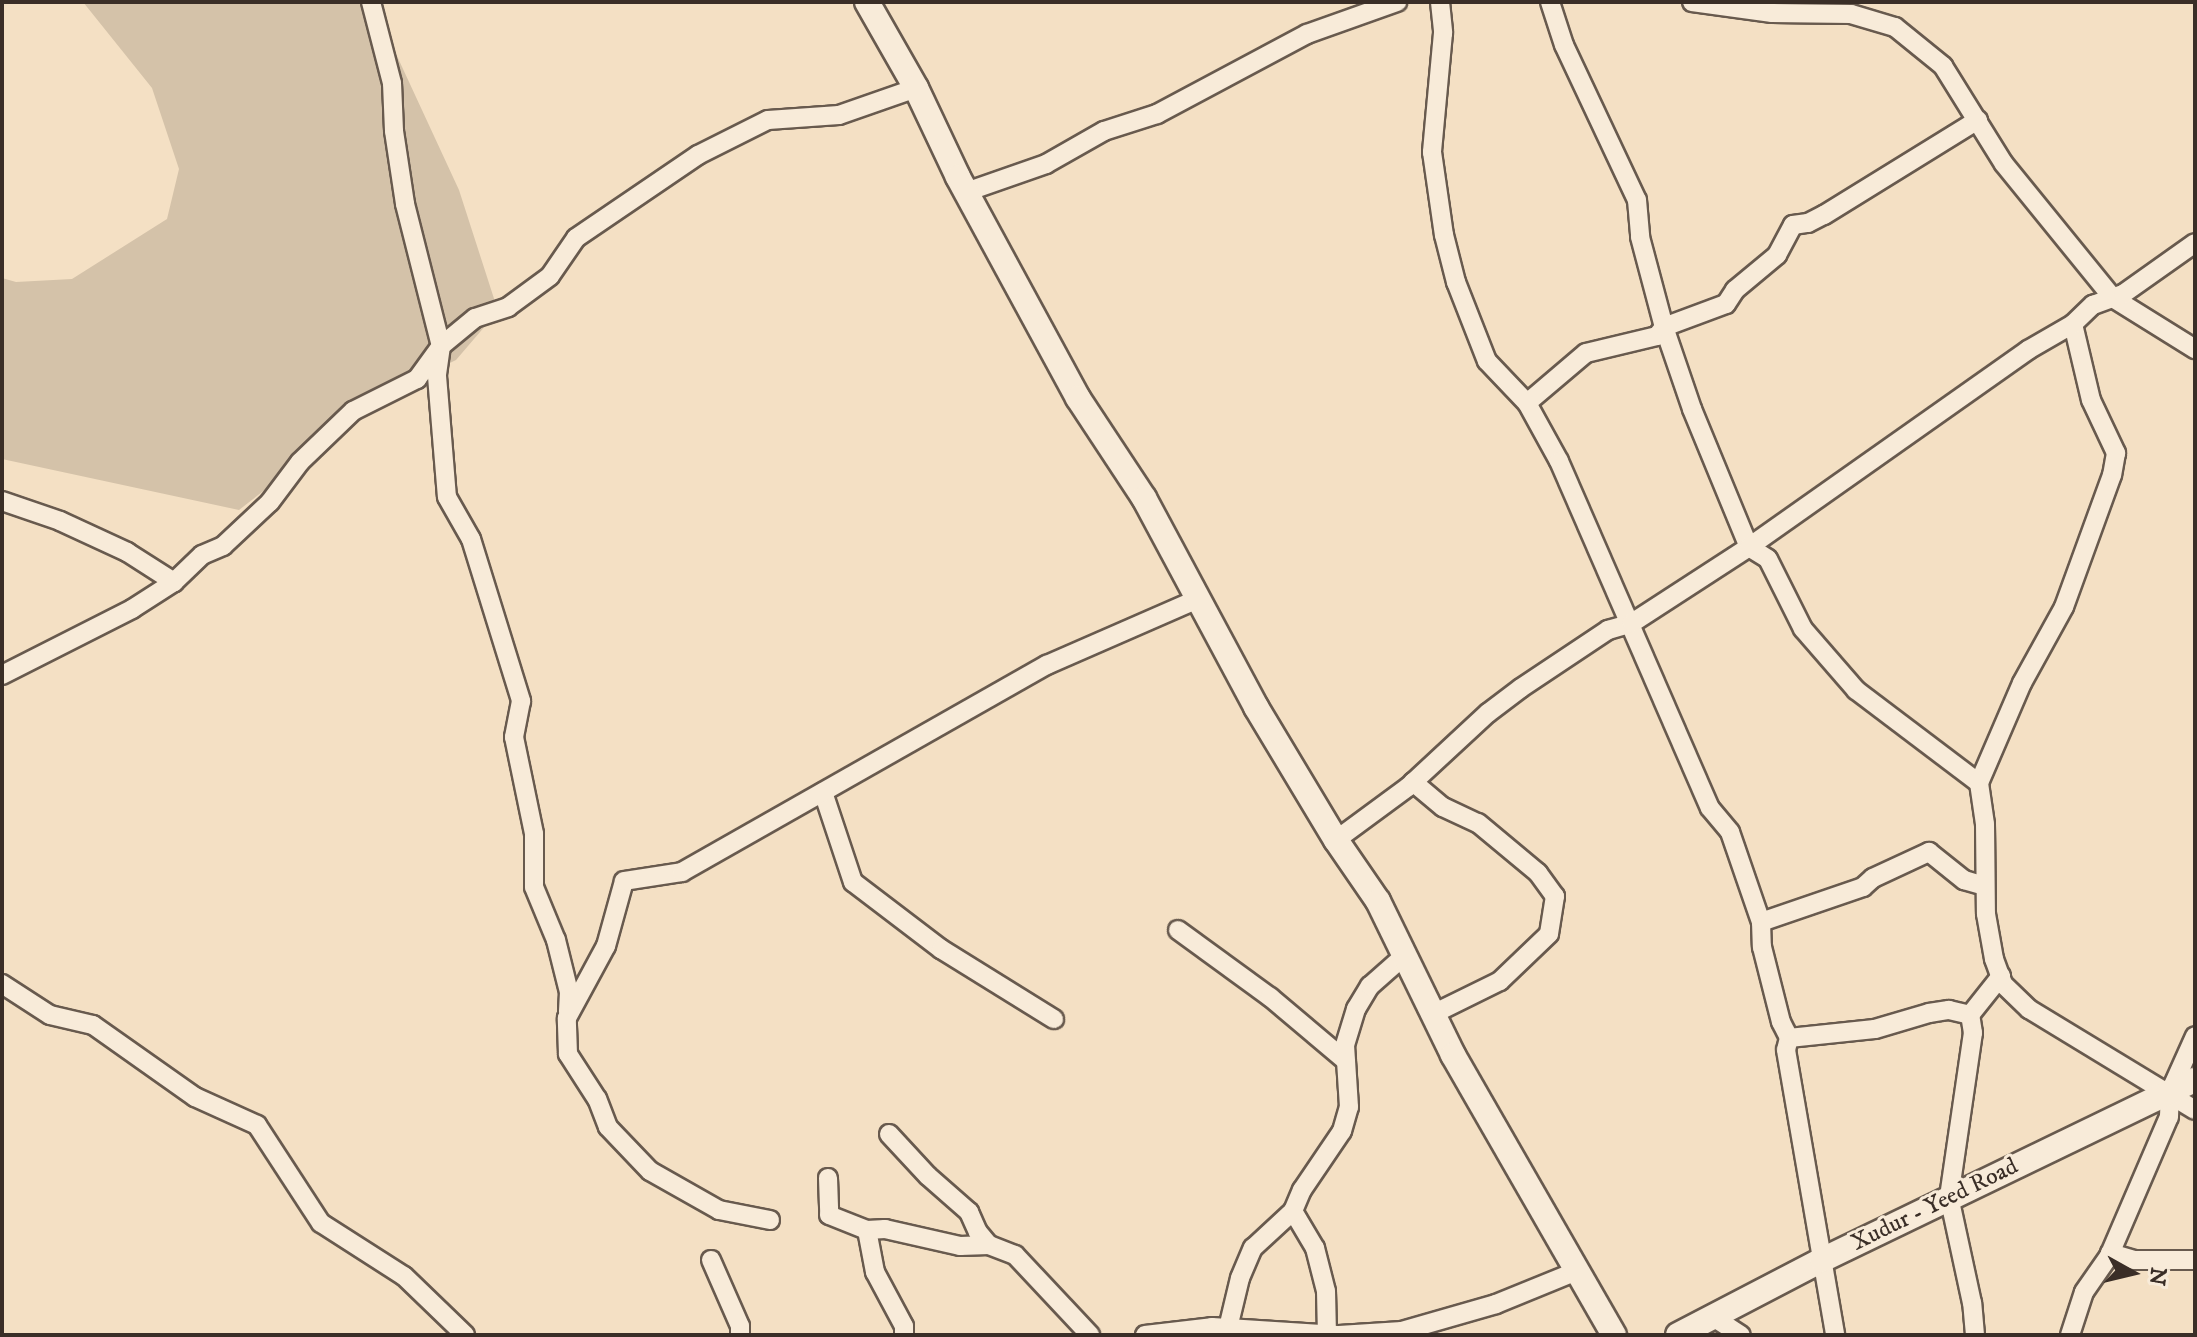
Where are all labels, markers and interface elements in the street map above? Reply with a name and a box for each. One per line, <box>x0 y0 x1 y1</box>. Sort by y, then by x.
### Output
street label: Xudur - Yeed Road <box>1847 1152 2023 1258</box>
north arrow <box>2093 1233 2173 1313</box>
text: N <box>2143 1266 2172 1287</box>

